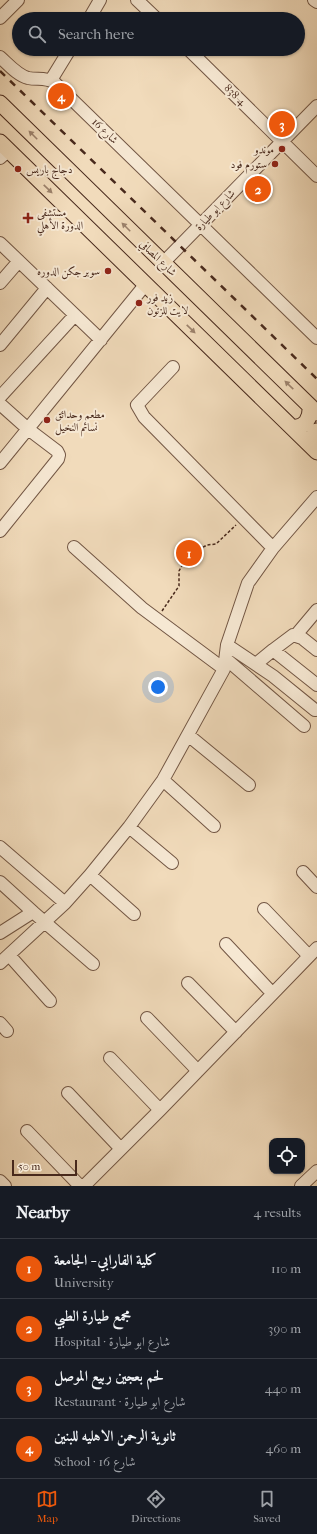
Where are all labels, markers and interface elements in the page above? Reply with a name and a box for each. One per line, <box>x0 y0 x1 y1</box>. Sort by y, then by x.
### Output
search box <box>12 12 305 56</box>
icon: search <box>26 23 48 45</box>
text: Search here <box>58 25 134 43</box>
pin: 4 <box>48 81 74 111</box>
street label: 838-4 <box>222 82 249 109</box>
pin: 3 <box>269 109 295 139</box>
street label: شارع 16 <box>87 115 121 149</box>
one-way arrow <box>28 131 38 140</box>
place label: موندو <box>253 143 274 156</box>
marker: موندو <box>277 144 287 154</box>
place label: ستورم فود <box>231 158 267 174</box>
marker: ستورم فود <box>270 159 280 169</box>
place label: دجاج باريس <box>26 163 73 180</box>
marker: دجاج باريس <box>13 164 23 174</box>
pin: 2 <box>245 174 271 204</box>
one-way arrow <box>43 184 53 194</box>
street label: شارع ابو طيارة <box>192 187 240 235</box>
place label: مستشفى الدورة الأهلي <box>37 206 83 236</box>
marker: مستشفى الدورة الأهلي <box>22 212 34 224</box>
one-way arrow <box>121 222 131 232</box>
street label: شارع المصافي <box>135 237 179 281</box>
place label: سوبر جكن الدوره <box>37 265 100 280</box>
marker: سوبر جكن الدوره <box>103 266 113 276</box>
place label: زيد فور لايت للزنون <box>146 291 188 318</box>
marker: زيد فور لايت للزنون <box>134 298 144 308</box>
one-way arrow <box>186 324 196 334</box>
one-way arrow <box>284 381 294 390</box>
place label: مطعم وحدائق نسائم النخيل <box>55 408 105 437</box>
marker: مطعم وحدائق نسائم النخيل <box>42 415 52 425</box>
pin: 1 <box>176 538 202 568</box>
your location <box>148 677 168 697</box>
map controls <box>269 1138 305 1174</box>
button: locate <box>269 1138 305 1174</box>
scale bar <box>12 1158 77 1177</box>
text: 50 m <box>18 1160 40 1173</box>
text: Nearby <box>16 1202 70 1222</box>
text: 4 results <box>254 1205 301 1220</box>
text: كلية الفارابي - الجامعة <box>54 1251 157 1269</box>
text: 1 <box>27 1261 31 1276</box>
text: 110 m <box>271 1261 301 1276</box>
text: University <box>54 1275 114 1290</box>
text: مجمع طيارة الطبي <box>54 1307 131 1325</box>
text: 2 <box>26 1321 32 1336</box>
text: 390 m <box>268 1321 301 1336</box>
text: Hospital · شارع ابو طيارة <box>54 1334 170 1349</box>
text: لحم بعجين ربيع الموصل <box>54 1367 163 1385</box>
text: 3 <box>26 1381 32 1396</box>
text: 440 m <box>265 1381 301 1396</box>
text: Restaurant · شارع ابو طيارة <box>54 1394 186 1409</box>
text: ثانوية الرحمن الاهليه للبنين <box>54 1427 176 1445</box>
text: 4 <box>25 1441 33 1456</box>
text: 460 m <box>266 1441 301 1456</box>
text: School · شارع 16 <box>54 1454 136 1469</box>
tab: Map <box>36 1488 58 1525</box>
tab: Directions <box>131 1488 181 1525</box>
tab: Saved <box>253 1488 281 1525</box>

